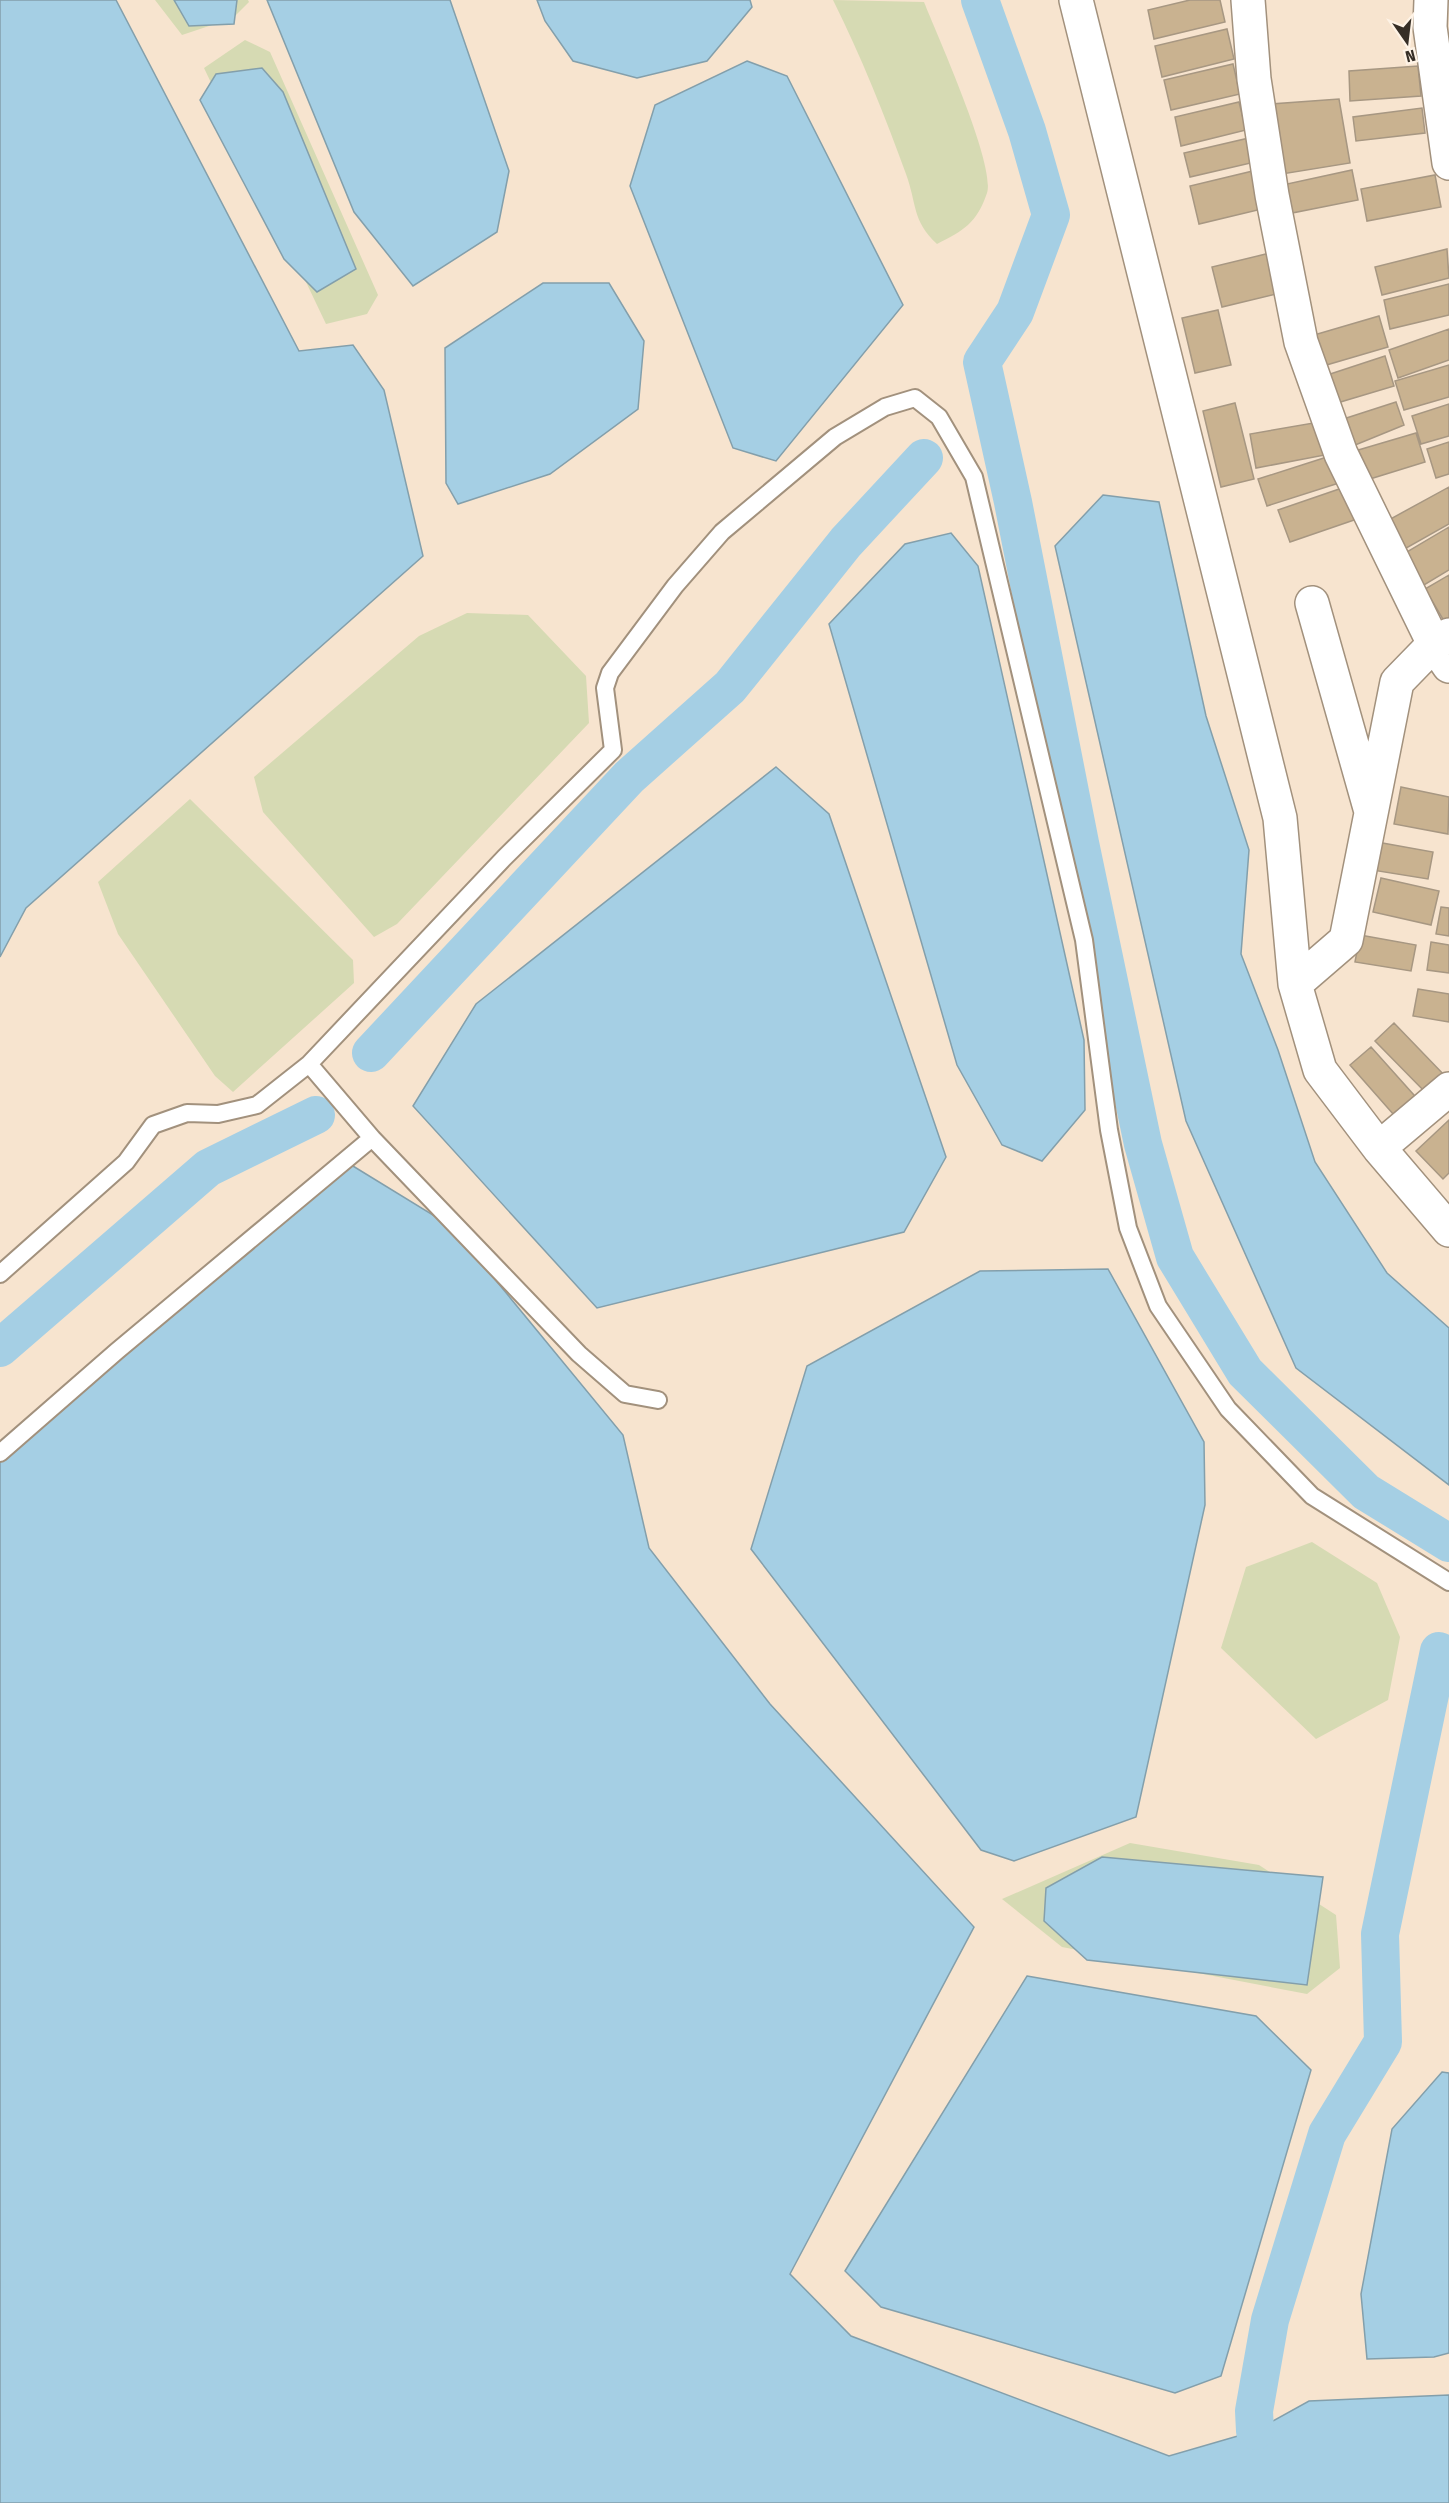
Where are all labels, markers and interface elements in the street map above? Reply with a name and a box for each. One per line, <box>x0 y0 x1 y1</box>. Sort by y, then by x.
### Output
north arrow <box>1377 12 1437 72</box>
text: N <box>1404 46 1417 66</box>

